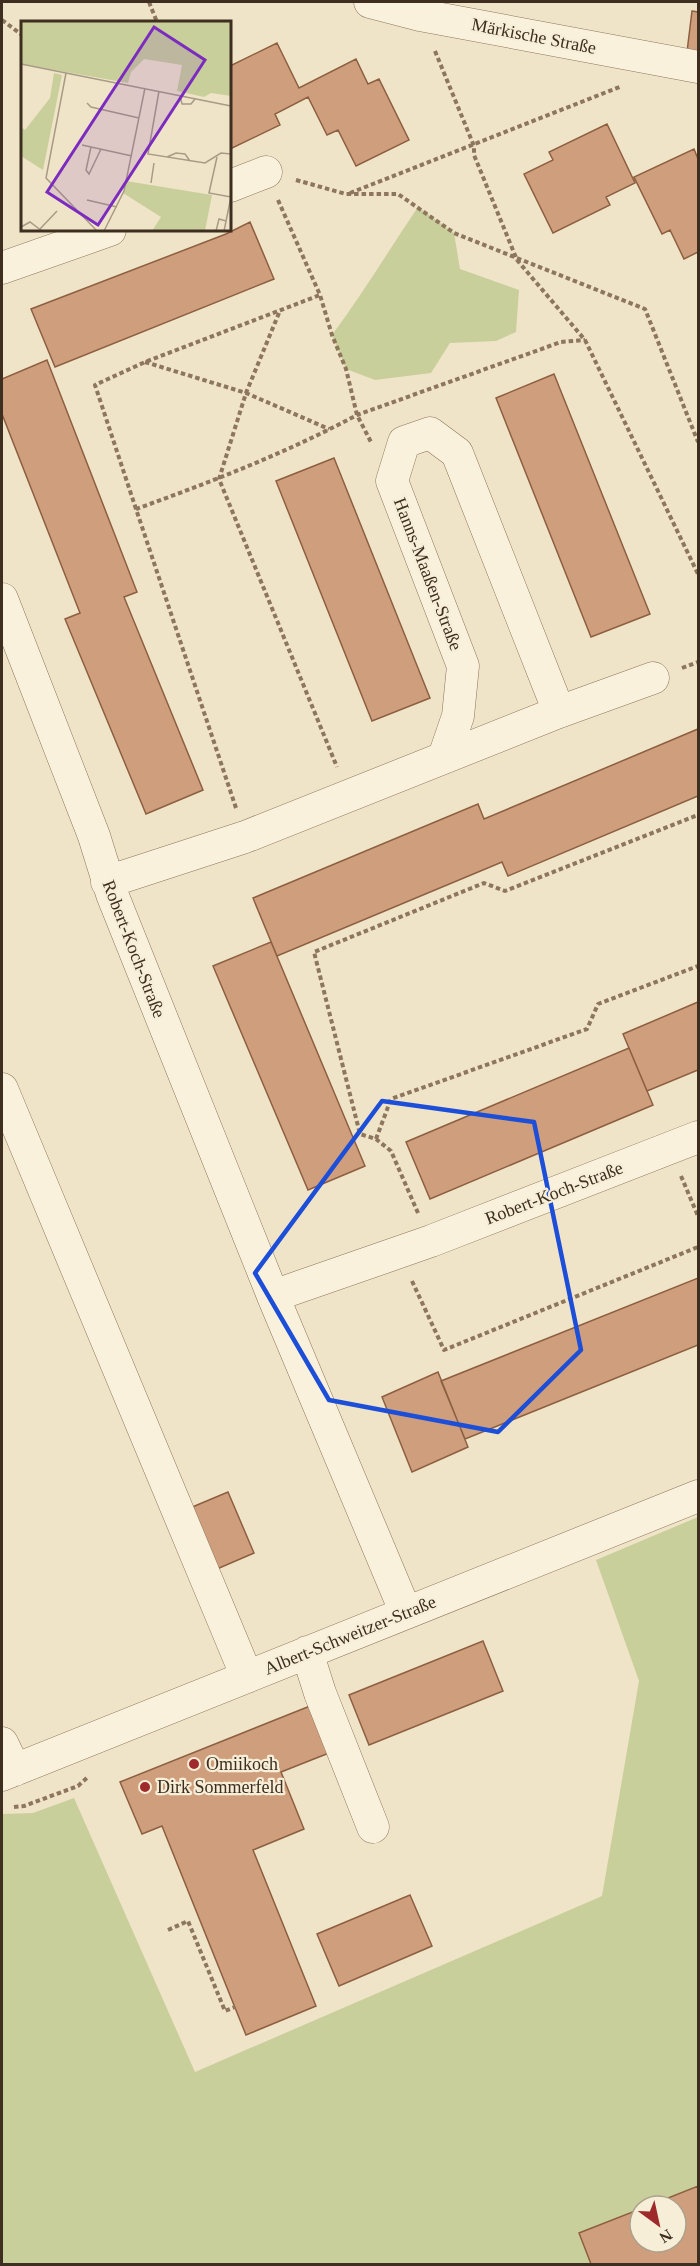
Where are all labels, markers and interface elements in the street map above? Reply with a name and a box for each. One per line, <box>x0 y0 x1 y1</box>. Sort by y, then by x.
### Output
street label: Märkische Straße <box>470 14 598 58</box>
inset map <box>21 21 231 231</box>
street label: Hanns-Maaßen-Straße <box>390 495 466 653</box>
street label: Robert-Koch-Straße <box>99 877 169 1021</box>
street label: Robert-Koch-Straße <box>482 1158 626 1228</box>
street label: Albert-Schweitzer-Straße <box>261 1591 439 1679</box>
place label: Omiikoch <box>206 1754 278 1774</box>
marker: Omiikoch <box>187 1757 201 1771</box>
place label: Dirk Sommerfeld <box>157 1777 283 1797</box>
marker: Dirk Sommerfeld <box>138 1780 152 1794</box>
north arrow <box>628 2194 688 2254</box>
text: N <box>656 2226 675 2247</box>

